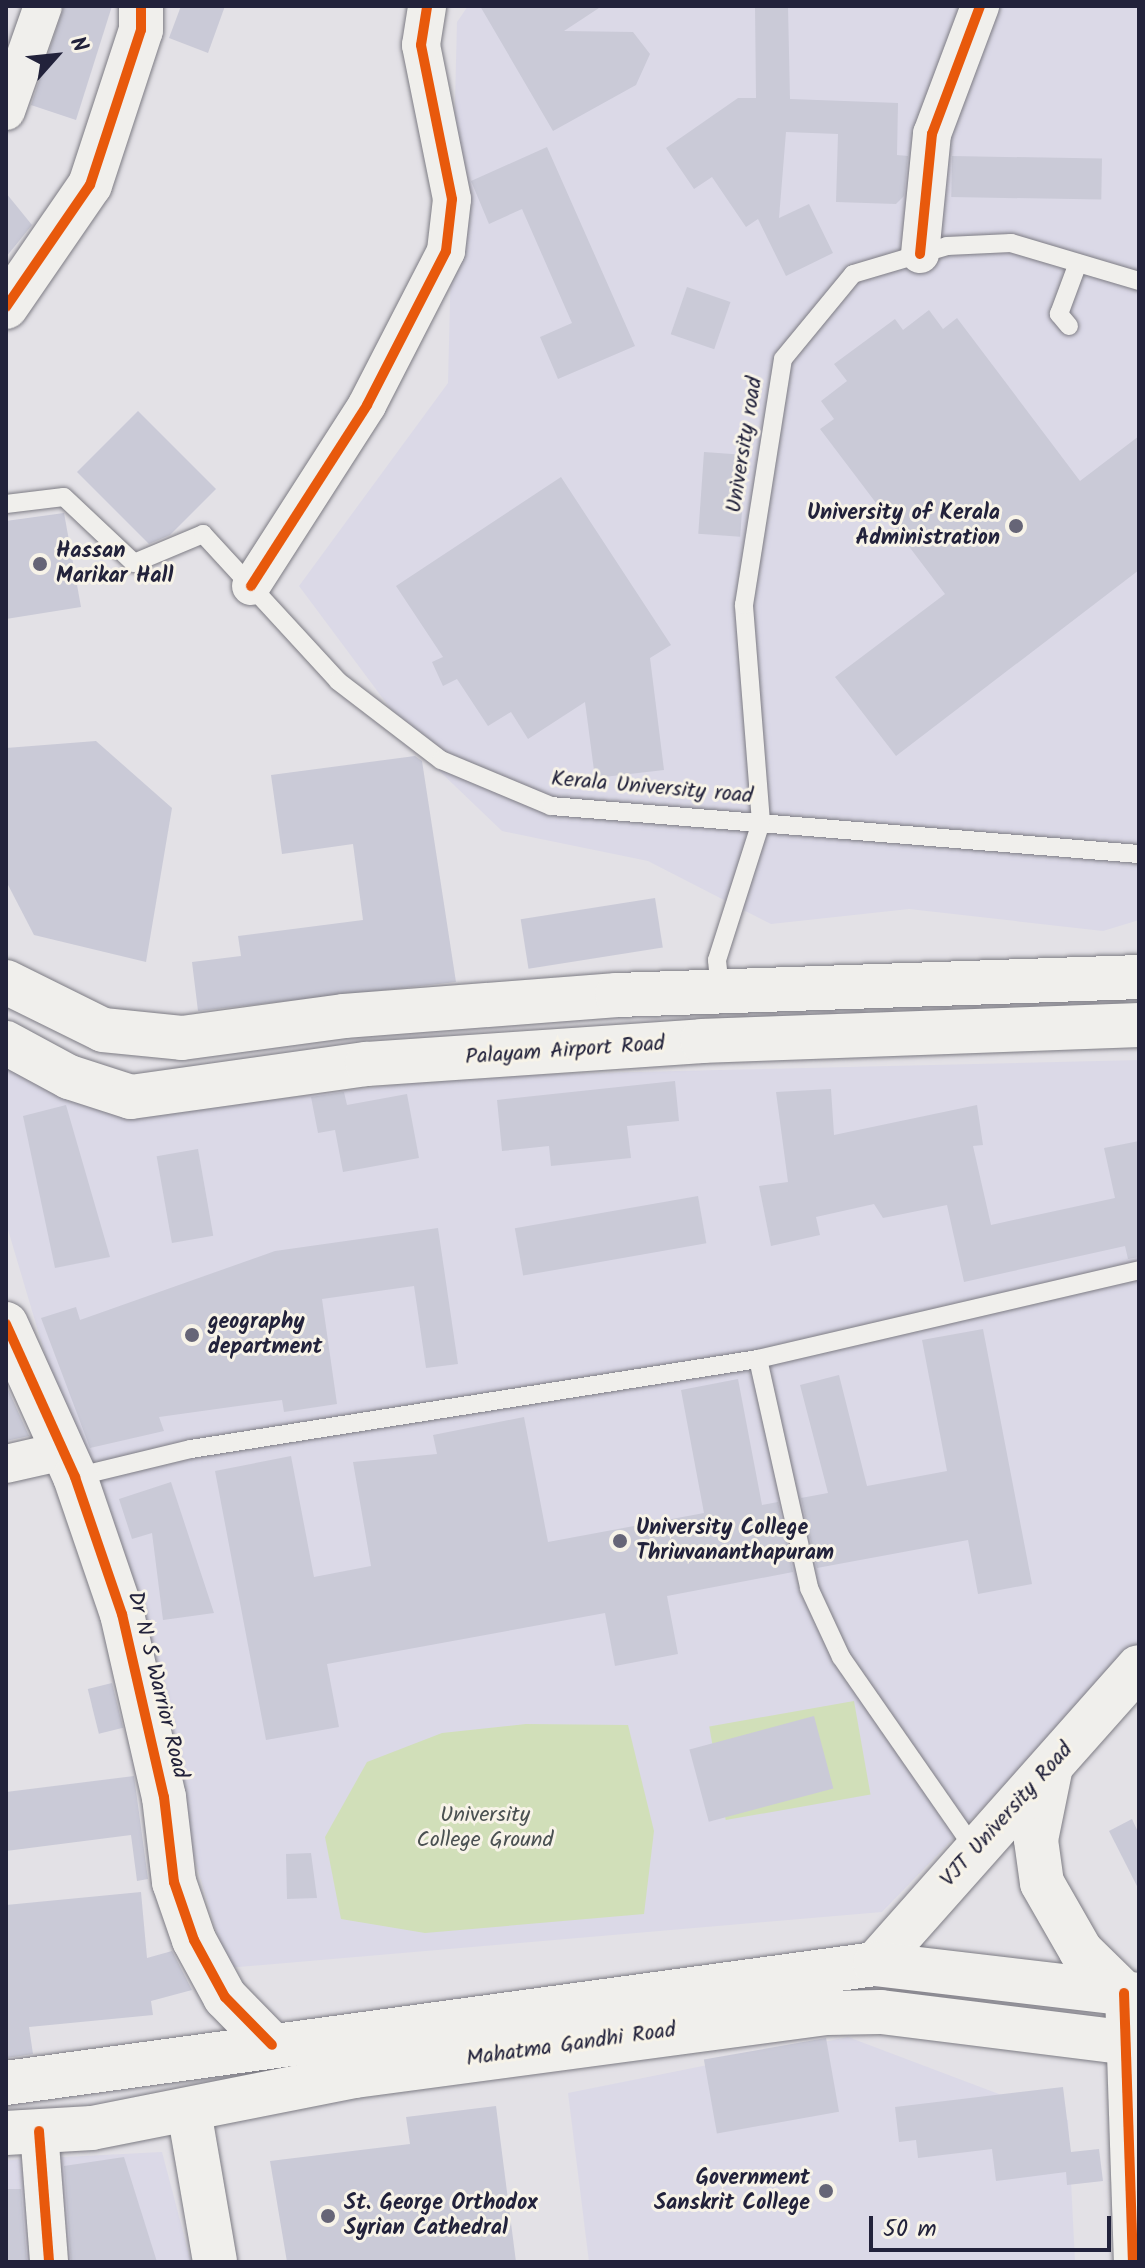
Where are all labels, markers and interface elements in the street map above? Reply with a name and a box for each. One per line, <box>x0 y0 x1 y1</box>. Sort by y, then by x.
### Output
north arrow <box>16 16 96 96</box>
text: N <box>59 31 97 59</box>
street label: University road <box>721 375 769 515</box>
place label: University of Kerala Administration <box>807 500 1000 552</box>
marker: University of Kerala Administration <box>1007 517 1025 535</box>
place label: Hassan Marikar Hall <box>56 538 173 590</box>
marker: Hassan Marikar Hall <box>31 555 49 573</box>
street label: Kerala University road <box>550 766 754 810</box>
street label: Palayam Airport Road <box>464 1031 666 1071</box>
place label: geography department <box>208 1309 322 1360</box>
marker: geography department <box>183 1326 201 1344</box>
place label: University College Thriuvananthapuram <box>636 1515 834 1566</box>
marker: University College Thriuvananthapuram <box>611 1532 629 1550</box>
street label: Dr N S Warrior Road <box>121 1589 193 1781</box>
street label: VJT University Road <box>935 1737 1079 1893</box>
park label: University College Ground <box>417 1802 553 1854</box>
street label: Mahatma Gandhi Road <box>465 2017 677 2073</box>
place label: Government Sanskrit College <box>654 2165 810 2216</box>
marker: Government Sanskrit College <box>817 2182 835 2200</box>
place label: St. George Orthodox Syrian Cathedral <box>344 2190 538 2242</box>
scale bar <box>873 2200 1115 2250</box>
marker: St. George Orthodox Syrian Cathedral <box>319 2207 337 2225</box>
text: 50 m <box>883 2210 937 2249</box>

